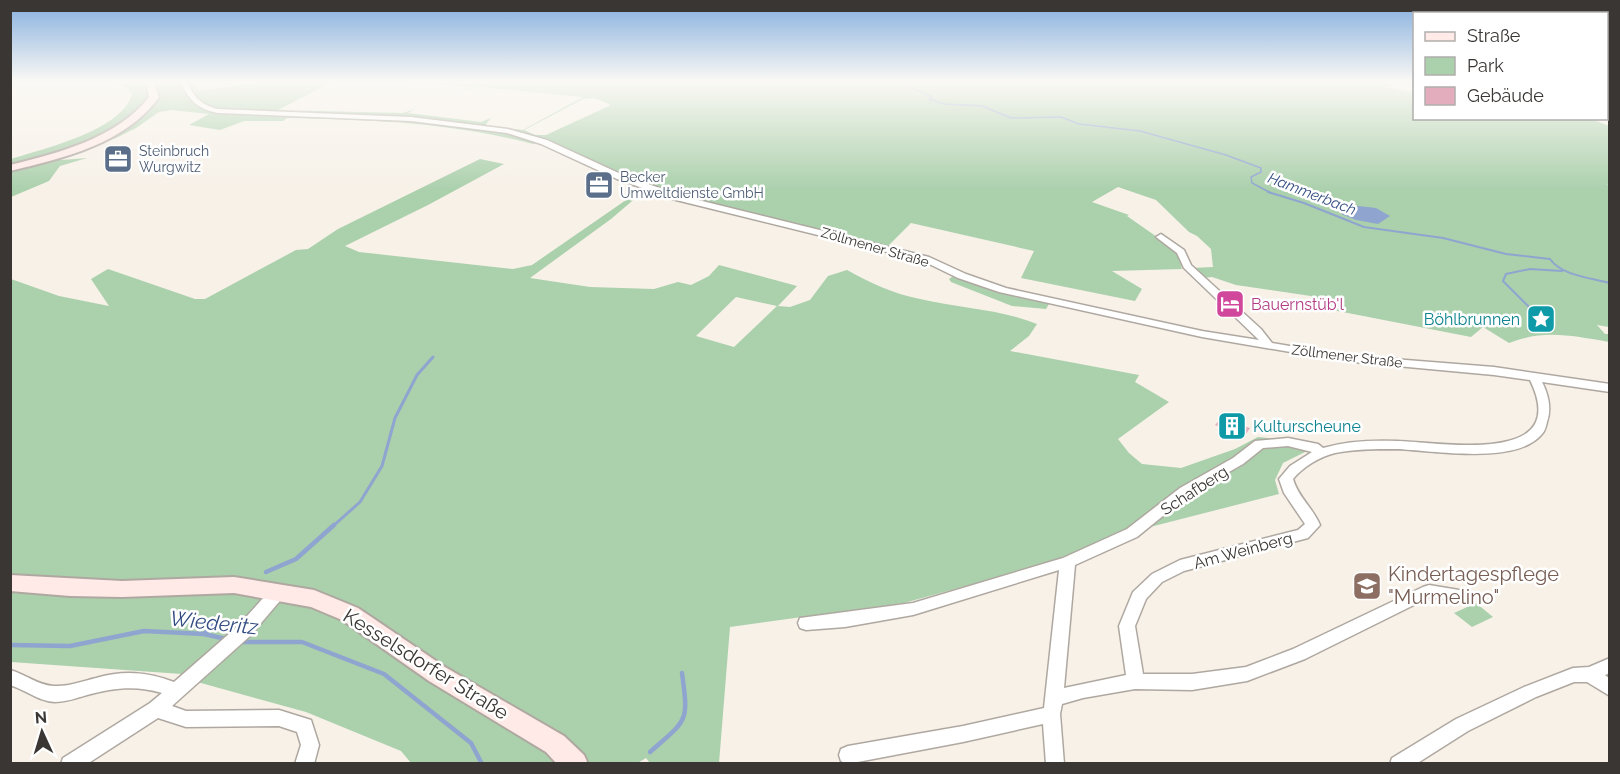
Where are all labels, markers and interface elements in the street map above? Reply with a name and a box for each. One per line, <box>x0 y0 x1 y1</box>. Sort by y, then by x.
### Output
legend <box>1413 12 1608 120</box>
text: Straße <box>1467 25 1521 46</box>
text: Park <box>1467 55 1504 76</box>
text: Gebäude <box>1467 85 1544 106</box>
office icon: Steinbruch Wurgwitz <box>102 143 134 175</box>
place label: Steinbruch Wurgwitz <box>139 143 209 175</box>
office icon: Becker Umweltdienste GmbH <box>583 169 615 201</box>
place label: Becker Umweltdienste GmbH <box>620 169 764 201</box>
water label: Hammerbach <box>1265 169 1359 219</box>
street label: Zöllmener Straße <box>819 224 931 270</box>
hotel icon: Bauernstüb'l <box>1214 288 1246 320</box>
place label: Bauernstüb'l <box>1251 295 1345 314</box>
place icon: Böhlbrunnen <box>1525 303 1557 335</box>
place label: Böhlbrunnen <box>1424 310 1520 329</box>
street label: Zöllmener Straße <box>1291 341 1403 371</box>
building icon: Kulturscheune <box>1216 410 1248 442</box>
place label: Kulturscheune <box>1253 417 1361 436</box>
street label: Schafberg <box>1157 462 1231 519</box>
street label: Am Weinberg <box>1192 528 1295 573</box>
place label: Kindertagespflege "Murmelino" <box>1388 562 1559 609</box>
school or university icon: Kindertagespflege "Murmelino" <box>1351 570 1383 602</box>
street label: Kesselsdorfer Straße <box>339 603 513 725</box>
water label: Wiederitz <box>169 605 261 640</box>
north arrow <box>12 702 72 762</box>
text: N <box>34 708 48 727</box>

